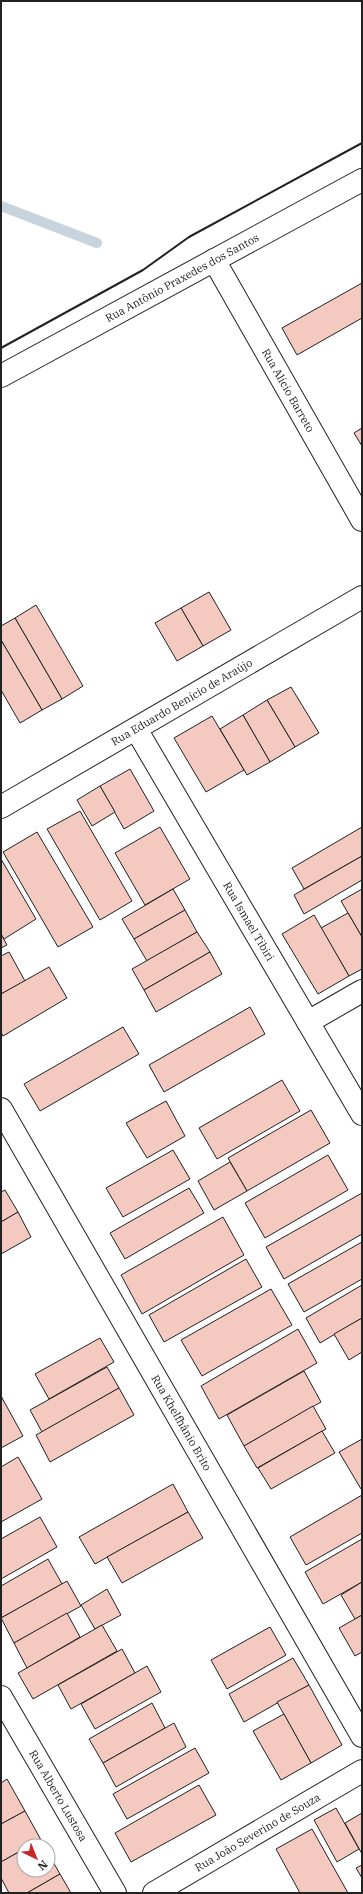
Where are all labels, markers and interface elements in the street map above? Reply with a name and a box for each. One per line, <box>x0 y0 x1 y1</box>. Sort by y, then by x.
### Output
street label: Rua Antônio Praxedes dos Santos <box>103 230 261 325</box>
street label: Rua Alício Barreto <box>259 346 318 435</box>
street label: Rua Eduardo Benício de Araújo <box>108 655 255 748</box>
street label: Rua Ismael Tibiri <box>220 879 278 964</box>
street label: Rua Khelfhânio Brito <box>149 1372 215 1473</box>
street label: Rua Alberto Lustosa <box>26 1747 90 1844</box>
street label: Rua João Severino de Souza <box>192 1790 323 1875</box>
north arrow <box>16 1838 56 1878</box>
text: N <box>35 1857 51 1874</box>

